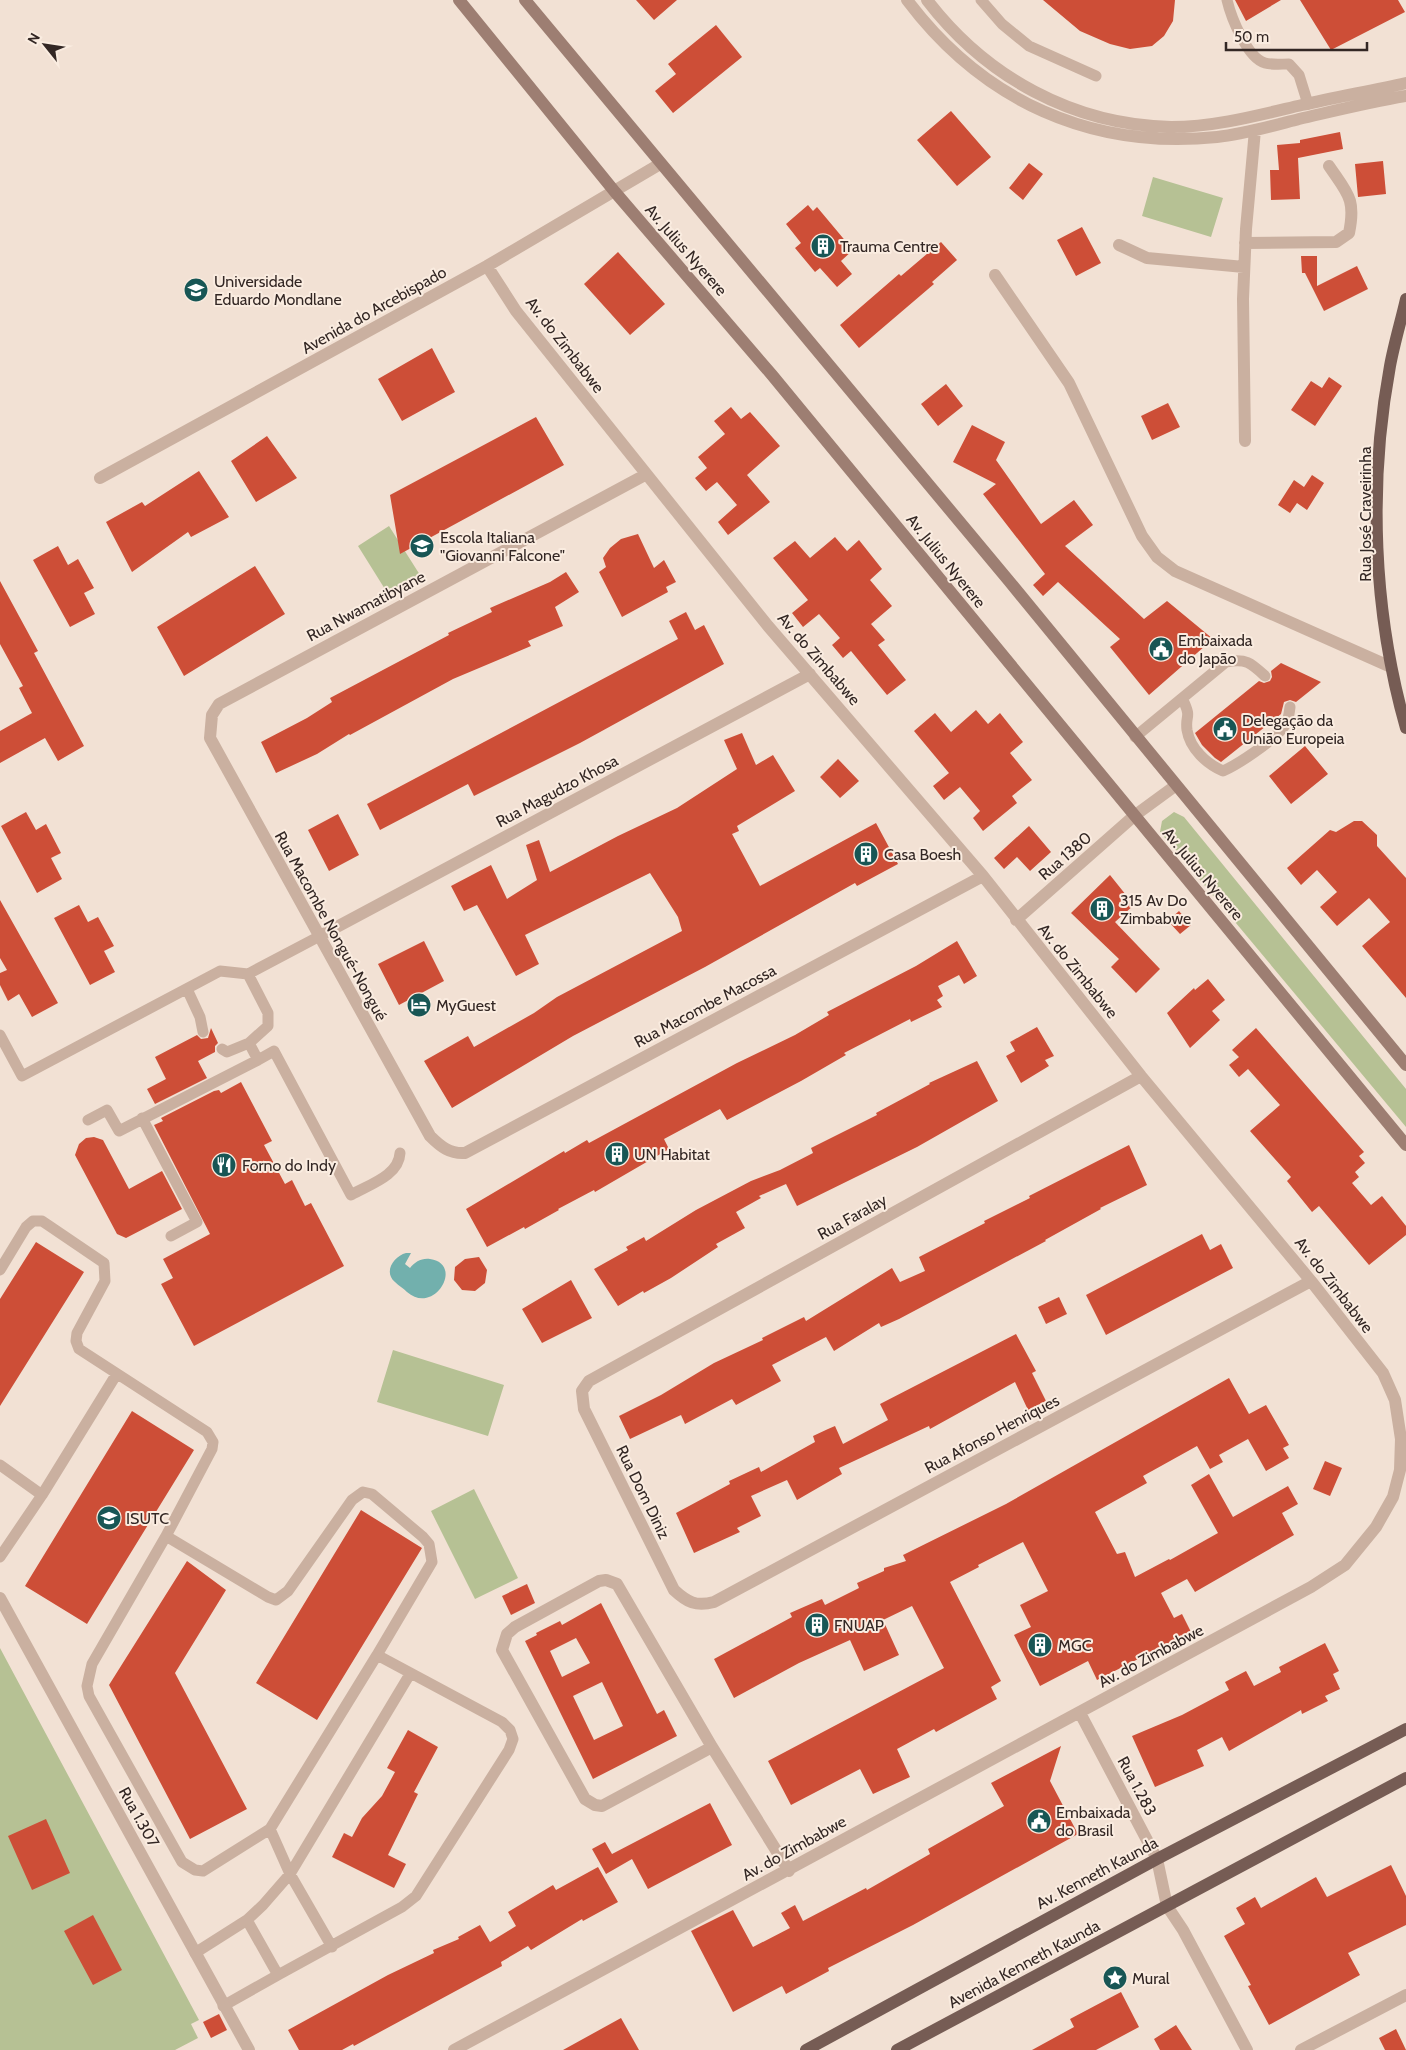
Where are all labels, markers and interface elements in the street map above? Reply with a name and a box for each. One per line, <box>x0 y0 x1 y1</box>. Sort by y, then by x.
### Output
north arrow <box>20 20 70 70</box>
scale bar <box>1226 20 1367 52</box>
text: 50 m <box>1234 28 1269 46</box>
text: N <box>23 30 44 47</box>
street label: Av. Julius Nyerere <box>641 200 731 300</box>
building icon: Trauma Centre <box>810 233 836 259</box>
place label: Trauma Centre <box>840 237 939 256</box>
street label: Avenida do Arcebispado <box>298 262 450 358</box>
place label: Universidade Eduardo Mondlane <box>214 272 342 309</box>
school or university icon: Universidade Eduardo Mondlane <box>183 277 209 303</box>
street label: Av. do Zimbabwe <box>522 293 608 397</box>
street label: Rua José Craveirinha <box>1356 446 1375 582</box>
street label: Av. Julius Nyerere <box>902 510 990 612</box>
place label: Escola Italiana "Giovanni Falcone" <box>440 528 565 565</box>
school or university icon: Escola Italiana "Giovanni Falcone" <box>409 533 435 559</box>
street label: Rua Nwamatibyane <box>304 567 428 645</box>
street label: Av. do Zimbabwe <box>774 609 864 709</box>
place label: Embaixada do Japão <box>1178 631 1253 668</box>
public building icon: Embaixada do Japão <box>1148 636 1174 662</box>
place label: Delegação da União Europeia <box>1242 711 1345 748</box>
public building icon: Delegação da União Europeia <box>1212 716 1238 742</box>
street label: Rua Magudzo Khosa <box>493 751 622 831</box>
street label: Av. Julius Nyerere <box>1159 824 1247 924</box>
street label: Rua Macombe Nongué-Nongué <box>271 828 391 1024</box>
street label: Rua 1380 <box>1035 828 1095 884</box>
building icon: Casa Boesh <box>853 841 879 867</box>
place label: Casa Boesh <box>884 845 961 864</box>
place label: 315 Av Do Zimbabwe <box>1120 891 1191 928</box>
building icon: 315 Av Do Zimbabwe <box>1089 896 1115 922</box>
street label: Av. do Zimbabwe <box>1034 920 1122 1022</box>
street label: Rua Macombe Macossa <box>631 960 779 1051</box>
hotel icon: MyGuest <box>406 992 432 1018</box>
place label: MyGuest <box>436 996 497 1015</box>
building icon: UN Habitat <box>604 1141 630 1167</box>
place label: UN Habitat <box>634 1145 710 1164</box>
restaurant icon: Forno do Indy <box>211 1152 237 1178</box>
place label: Forno do Indy <box>242 1156 336 1175</box>
street label: Rua Faralay <box>814 1190 890 1244</box>
street label: Av. do Zimbabwe <box>1291 1233 1377 1337</box>
street label: Rua Afonso Henriques <box>922 1390 1063 1477</box>
street label: Rua Dom Diniz <box>612 1442 674 1542</box>
school or university icon: ISUTC <box>96 1505 122 1531</box>
place label: ISUTC <box>126 1509 169 1528</box>
building icon: FNUAP <box>804 1612 830 1638</box>
place label: FNUAP <box>834 1616 884 1635</box>
street label: Av. do Zimbabwe <box>1095 1620 1207 1692</box>
building icon: MGC <box>1027 1632 1053 1658</box>
place label: MGC <box>1058 1636 1092 1655</box>
street label: Rua 1.283 <box>1113 1753 1161 1819</box>
street label: Rua 1.307 <box>115 1784 163 1850</box>
place label: Embaixada do Brasil <box>1056 1803 1131 1840</box>
public building icon: Embaixada do Brasil <box>1026 1808 1052 1834</box>
street label: Av. do Zimbabwe <box>739 1812 849 1884</box>
street label: Av. Kenneth Kaunda <box>1033 1833 1161 1913</box>
street label: Avenida Kenneth Kaunda <box>945 1916 1103 2012</box>
place icon: Mural <box>1102 1965 1128 1991</box>
place label: Mural <box>1132 1969 1170 1988</box>

